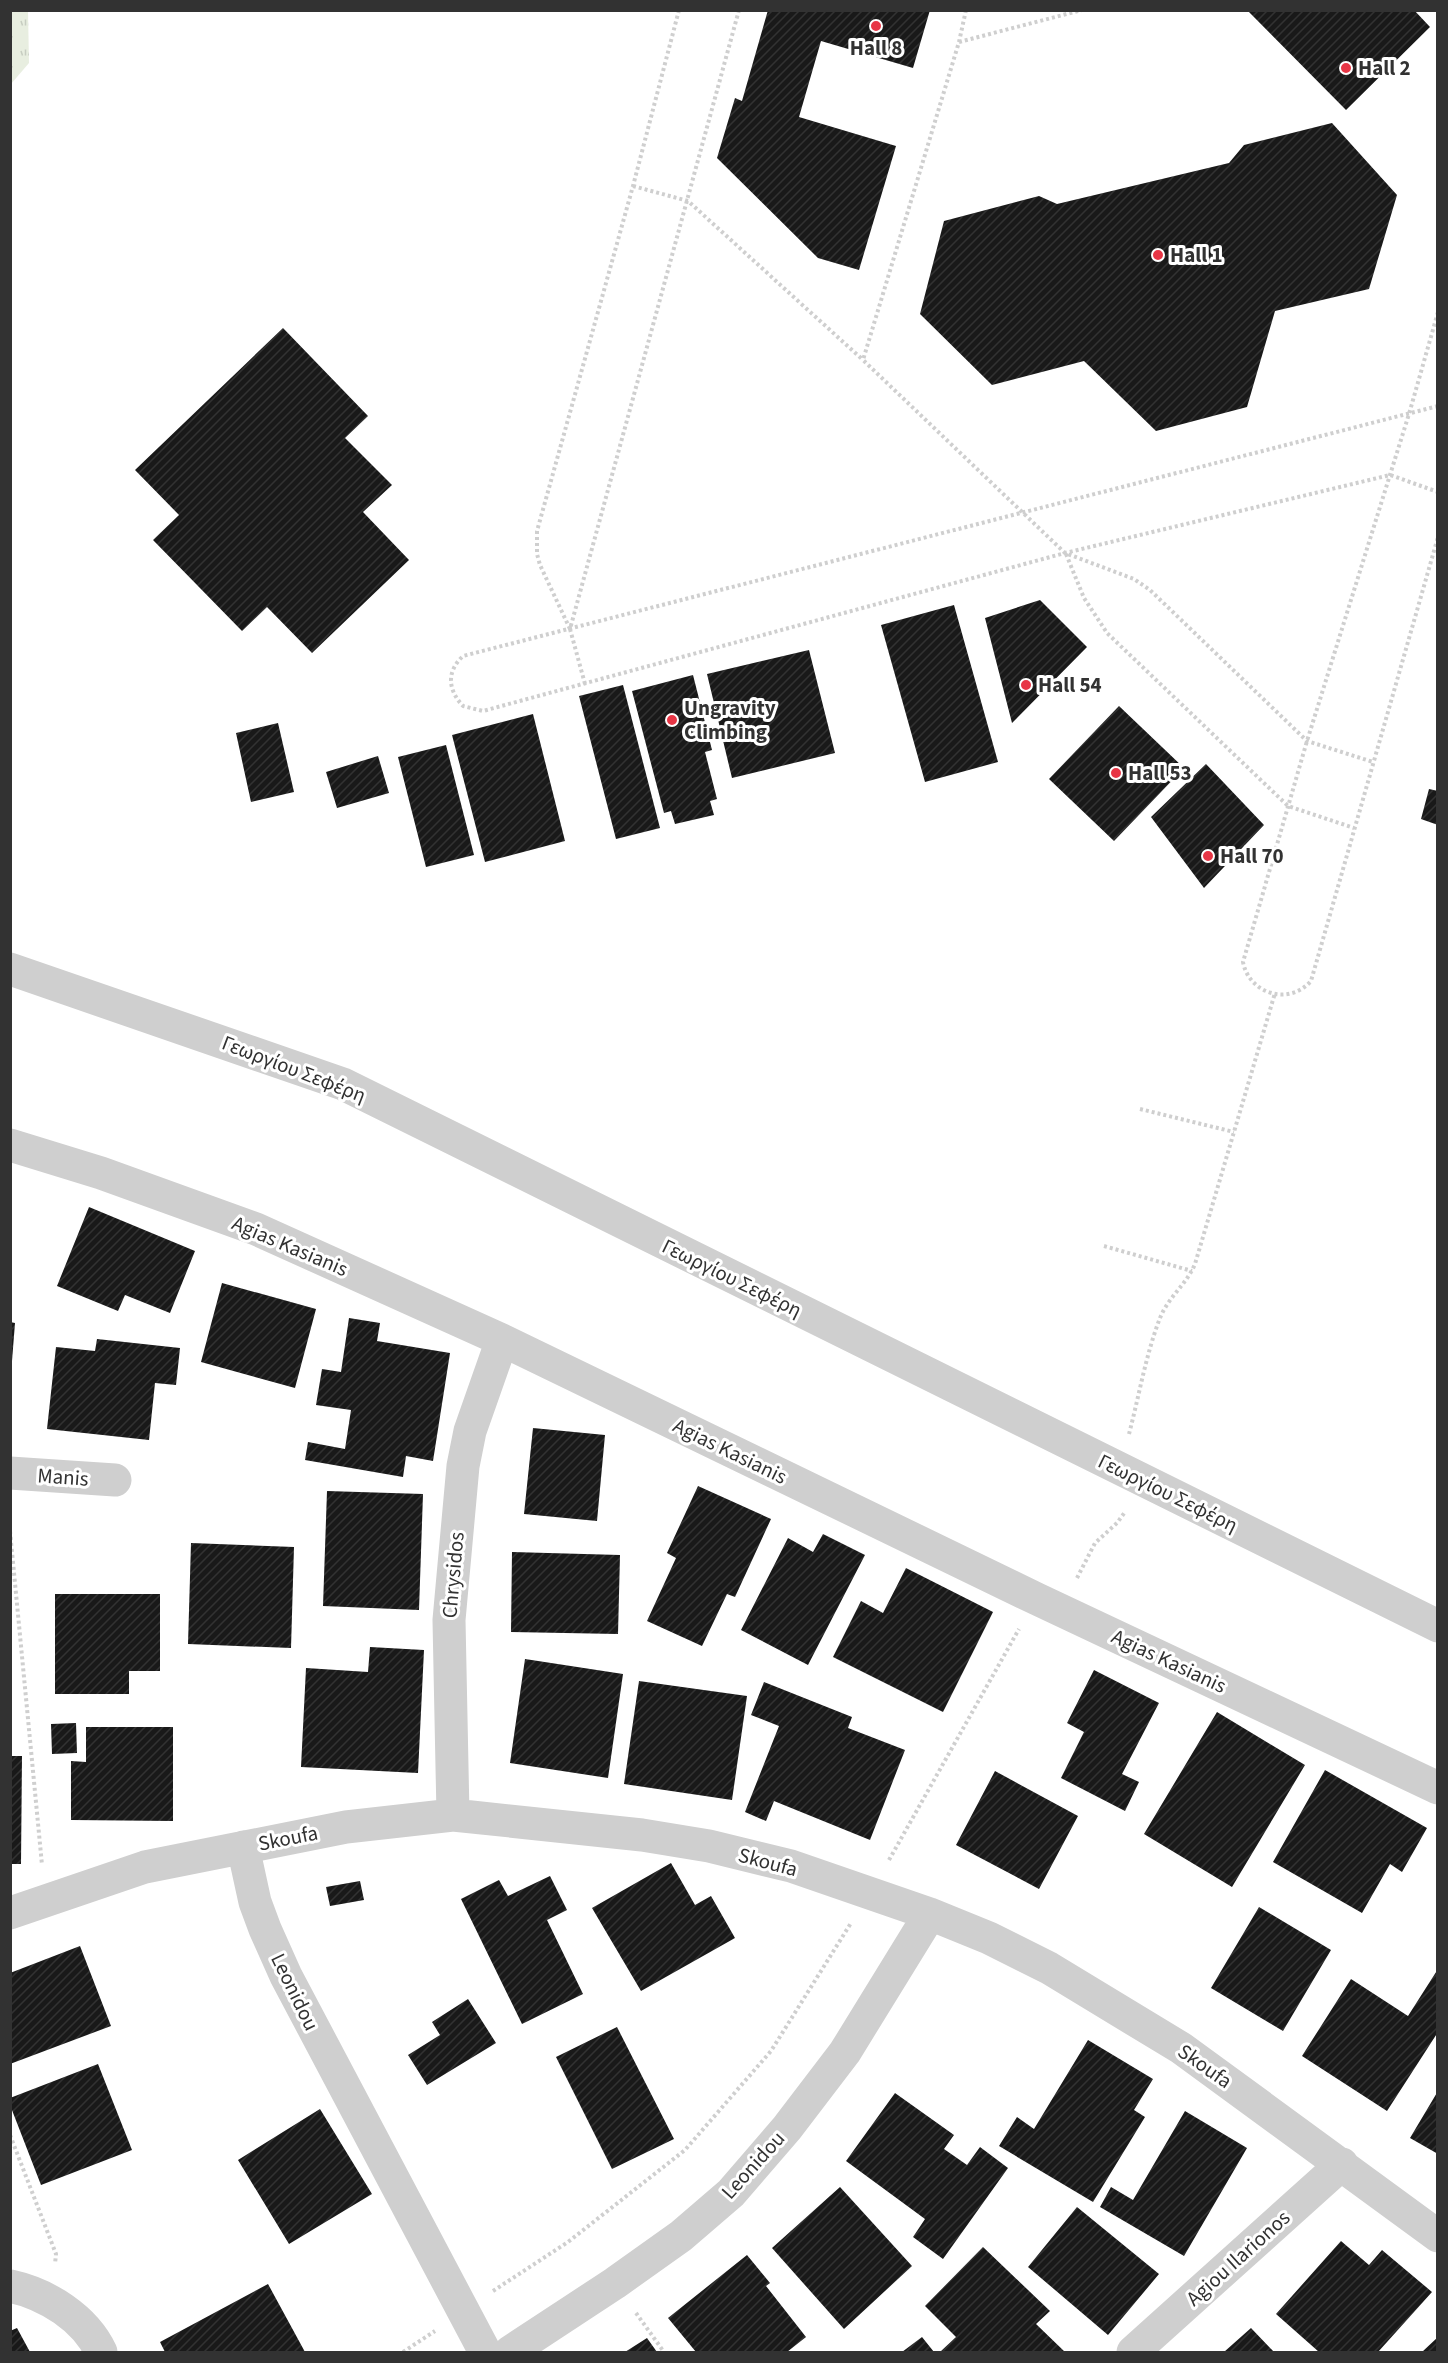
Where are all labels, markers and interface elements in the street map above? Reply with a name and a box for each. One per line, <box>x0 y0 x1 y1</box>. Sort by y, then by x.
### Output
marker: Hall 8 <box>869 19 883 33</box>
place label: Hall 8 <box>850 33 902 63</box>
place label: Hall 2 <box>1358 53 1411 83</box>
marker: Hall 2 <box>1339 61 1353 75</box>
place label: Hall 1 <box>1170 240 1223 270</box>
marker: Hall 1 <box>1151 248 1165 262</box>
place label: Hall 54 <box>1038 670 1102 700</box>
marker: Hall 54 <box>1019 678 1033 692</box>
place label: Ungravity Climbing <box>684 693 776 747</box>
marker: Ungravity Climbing <box>665 713 679 727</box>
place label: Hall 53 <box>1128 758 1192 788</box>
marker: Hall 53 <box>1109 766 1123 780</box>
place label: Hall 70 <box>1220 841 1284 871</box>
marker: Hall 70 <box>1201 849 1215 863</box>
street label: Γεωργίου Σεφέρη <box>218 1028 370 1110</box>
street label: Agias Kasianis <box>227 1208 353 1284</box>
street label: Γεωργίου Σεφέρη <box>657 1231 807 1325</box>
street label: Agias Kasianis <box>668 1410 792 1492</box>
street label: Γεωργίου Σεφέρη <box>1093 1446 1243 1540</box>
street label: Manis <box>36 1460 90 1494</box>
street label: Chrysidos <box>434 1530 472 1620</box>
street label: Agias Kasianis <box>1107 1621 1231 1701</box>
street label: Skoufa <box>256 1818 320 1858</box>
street label: Skoufa <box>735 1840 801 1884</box>
street label: Leonidou <box>263 1948 327 2036</box>
street label: Skoufa <box>1172 2036 1238 2096</box>
street label: Leonidou <box>714 2124 792 2206</box>
street label: Agiou Ilarionos <box>1179 2203 1297 2313</box>

